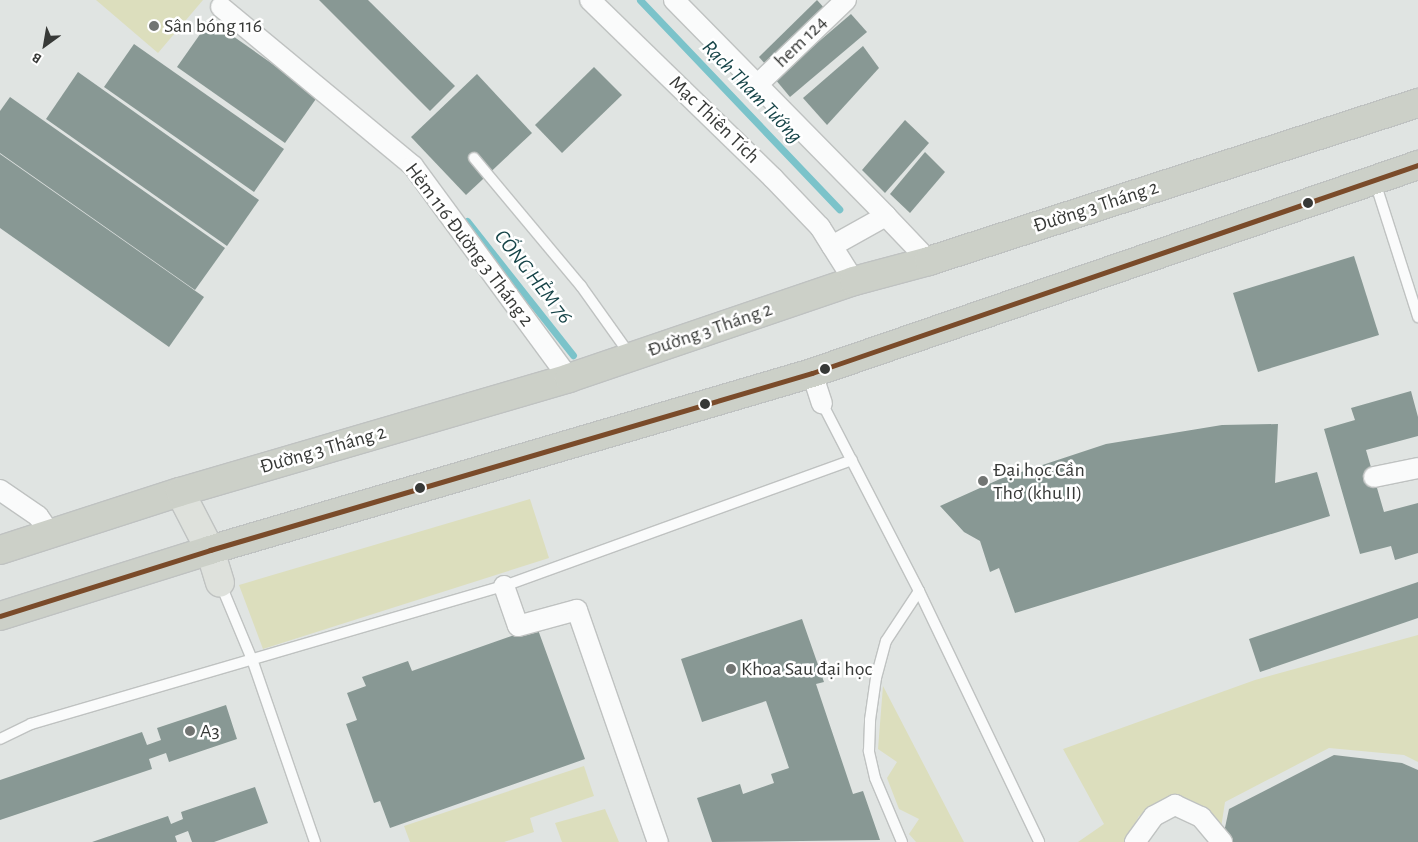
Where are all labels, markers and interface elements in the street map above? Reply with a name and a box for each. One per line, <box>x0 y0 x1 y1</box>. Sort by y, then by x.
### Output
street label: hem 124 <box>769 11 833 73</box>
place label: Sân bóng 116 <box>164 14 262 38</box>
north arrow <box>20 20 70 70</box>
marker: Sân bóng 116 <box>148 20 160 32</box>
water label: Rạch Tham Tướng <box>697 35 807 149</box>
text: B <box>30 50 44 66</box>
street label: Mạc Thiên Tích <box>664 71 764 169</box>
street label: Hẻm 116 Đường 3 Tháng 2 <box>400 158 538 332</box>
street label: Đường 3 Tháng 2 <box>1030 175 1162 239</box>
unlabelled marker <box>1303 198 1313 208</box>
water label: CỐNG HẺM 76 <box>488 225 578 329</box>
street label: Đường 3 Tháng 2 <box>644 297 776 363</box>
unlabelled marker <box>820 364 830 374</box>
unlabelled marker <box>700 399 710 409</box>
street label: Đường 3 Tháng 2 <box>257 421 389 479</box>
place label: Đại học Cần Thơ (khu II) <box>993 458 1085 505</box>
marker: Đại học Cần Thơ (khu II) <box>977 475 989 487</box>
unlabelled marker <box>415 483 425 493</box>
place label: Khoa Sau đại học <box>741 657 872 681</box>
marker: Khoa Sau đại học <box>725 663 737 675</box>
place label: A3 <box>200 719 220 743</box>
marker: A3 <box>184 725 196 737</box>

